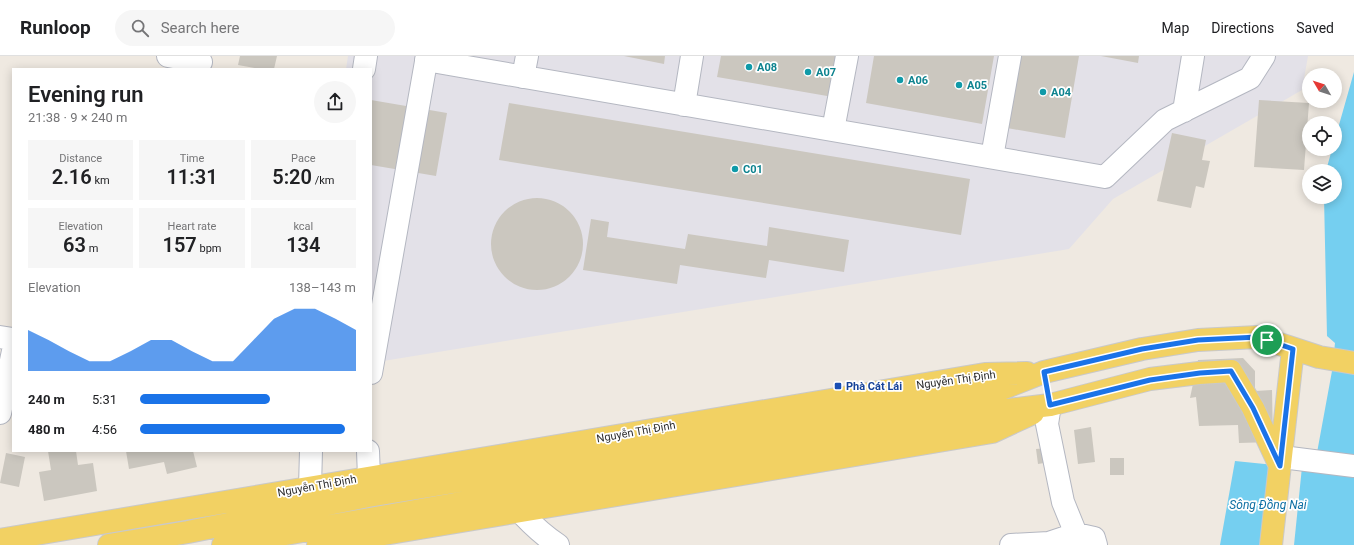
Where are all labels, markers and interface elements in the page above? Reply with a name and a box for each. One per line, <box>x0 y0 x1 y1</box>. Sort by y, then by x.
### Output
search box <box>115 10 395 46</box>
text: Runloop <box>20 16 91 39</box>
icon: search <box>129 17 151 39</box>
text: Search here <box>161 19 240 37</box>
text: Map <box>1162 20 1189 36</box>
text: Directions <box>1211 20 1274 36</box>
text: Saved <box>1296 20 1334 36</box>
place label: A08 <box>757 61 777 74</box>
marker: A08 <box>744 62 754 72</box>
place label: A07 <box>816 66 836 79</box>
marker: A07 <box>803 67 813 77</box>
north arrow <box>1302 68 1342 108</box>
map controls <box>1302 68 1342 204</box>
place label: A06 <box>908 74 928 87</box>
marker: A06 <box>895 75 905 85</box>
place label: A05 <box>967 79 987 92</box>
marker: A05 <box>954 80 964 90</box>
button: share <box>314 81 356 123</box>
text: Evening run <box>28 82 144 107</box>
place label: A04 <box>1051 86 1072 99</box>
marker: A04 <box>1038 87 1048 97</box>
text: 21:38 · 9 × 240 m <box>28 110 127 125</box>
button: locate <box>1302 116 1342 156</box>
text: Distance <box>59 152 102 165</box>
text: Time <box>180 152 204 165</box>
text: Pace <box>291 152 316 165</box>
place label: C01 <box>743 163 763 176</box>
marker: C01 <box>730 164 740 174</box>
button: layers <box>1302 164 1342 204</box>
text: 2.16 <box>52 165 92 189</box>
text: 11:31 <box>166 165 218 189</box>
text: 5:20 <box>272 165 312 189</box>
text: km <box>92 174 110 187</box>
text: /km <box>312 174 334 187</box>
text: Elevation <box>58 220 103 233</box>
text: Heart rate <box>168 220 216 233</box>
text: kcal <box>293 220 313 233</box>
text: 63 <box>63 233 86 257</box>
text: 157 <box>162 233 197 257</box>
text: 134 <box>286 233 320 257</box>
text: m <box>86 242 98 255</box>
text: bpm <box>197 242 222 255</box>
text: Elevation <box>28 280 81 295</box>
text: 138–143 m <box>289 280 356 295</box>
pin <box>1250 323 1284 357</box>
icon: arrive <box>1256 329 1278 351</box>
street label: Nguyễn Thị Định <box>916 368 996 392</box>
place label: Phà Cát Lái <box>846 380 902 393</box>
marker: Phà Cát Lái <box>833 381 843 391</box>
text: 240 m <box>28 392 65 407</box>
text: 5:31 <box>92 392 117 407</box>
street label: Nguyễn Thị Định <box>596 419 676 445</box>
text: 480 m <box>28 422 65 437</box>
text: 4:56 <box>92 422 117 437</box>
street label: Nguyễn Thị Định <box>277 473 357 499</box>
water label: Sông Đồng Nai <box>1229 498 1307 512</box>

